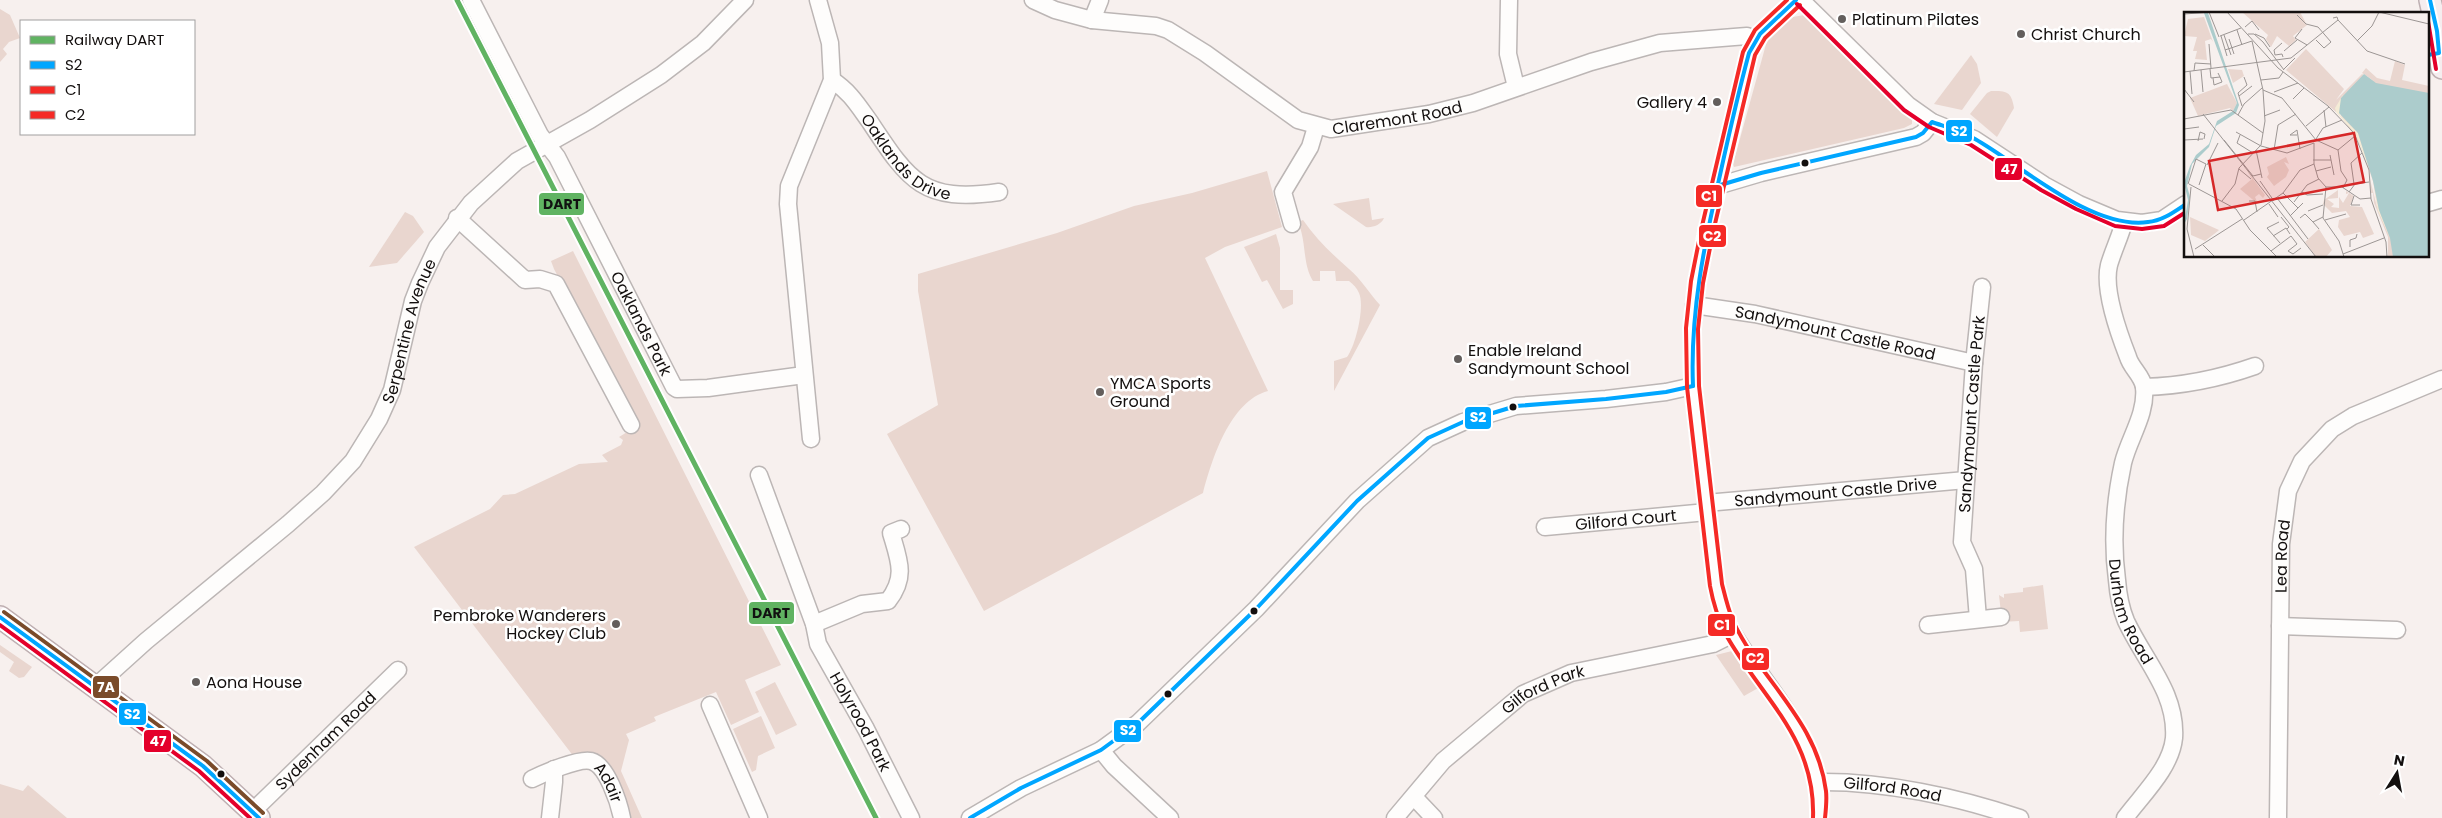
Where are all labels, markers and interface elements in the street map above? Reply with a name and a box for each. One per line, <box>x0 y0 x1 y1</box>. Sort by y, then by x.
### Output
place label: Platinum Pilates <box>1852 8 1979 31</box>
inset map <box>2184 12 2430 258</box>
marker: Platinum Pilates <box>1836 13 1848 25</box>
legend <box>20 20 195 135</box>
place label: Christ Church <box>2031 23 2141 46</box>
marker: Christ Church <box>2015 28 2027 40</box>
text: Railway DART <box>65 29 164 50</box>
text: S2 <box>65 54 82 75</box>
text: C1 <box>65 79 81 100</box>
place label: Gallery 4 <box>1637 91 1707 114</box>
street label: Claremont Road <box>1331 95 1465 141</box>
marker: Gallery 4 <box>1711 96 1723 108</box>
text: C2 <box>65 104 85 125</box>
street label: Oaklands Drive <box>855 109 953 206</box>
line badge: S2 <box>1945 119 1973 143</box>
text: S2 <box>1951 121 1967 141</box>
line badge: 47 <box>1994 157 2023 181</box>
unlabelled marker <box>1800 158 1810 168</box>
text: 47 <box>2001 159 2018 179</box>
line badge: C1 <box>1695 184 1723 208</box>
text: C1 <box>1701 186 1717 206</box>
line badge: DART <box>538 192 585 216</box>
text: DART <box>543 194 581 214</box>
line badge: C2 <box>1698 224 1727 248</box>
text: C2 <box>1703 226 1721 246</box>
street label: Serpentine Avenue <box>376 255 442 407</box>
street label: Oaklands Park <box>605 267 678 380</box>
street label: Sandymount Castle Road <box>1733 300 1938 366</box>
street label: Sandymount Castle Park <box>1953 314 1991 513</box>
place label: Enable Ireland Sandymount School <box>1468 339 1629 380</box>
marker: Enable Ireland Sandymount School <box>1452 353 1464 365</box>
place label: YMCA Sports Ground <box>1110 372 1211 413</box>
marker: YMCA Sports Ground <box>1094 386 1106 398</box>
unlabelled marker <box>1508 402 1518 412</box>
line badge: S2 <box>1464 406 1492 430</box>
text: S2 <box>1470 407 1486 427</box>
street label: Sandymount Castle Drive <box>1733 472 1938 512</box>
street label: Gilford Court <box>1574 504 1678 536</box>
street label: Lea Road <box>2269 518 2296 593</box>
street label: Durham Road <box>2103 558 2159 669</box>
line badge: DART <box>748 601 795 625</box>
text: DART <box>752 603 790 623</box>
place label: Pembroke Wanderers Hockey Club <box>433 604 606 645</box>
unlabelled marker <box>1249 606 1259 616</box>
line badge: C1 <box>1707 613 1736 637</box>
text: C1 <box>1714 615 1730 635</box>
marker: Pembroke Wanderers Hockey Club <box>610 618 622 630</box>
line badge: C2 <box>1741 647 1770 671</box>
text: C2 <box>1746 648 1764 668</box>
street label: Gilford Park <box>1496 659 1587 720</box>
street label: Holyrood Park <box>824 668 897 776</box>
place label: Aona House <box>206 671 302 694</box>
line badge: 7A <box>92 675 120 699</box>
marker: Aona House <box>190 676 202 688</box>
text: 7A <box>97 677 116 697</box>
street label: Sydenham Road <box>270 686 381 796</box>
unlabelled marker <box>1163 689 1173 699</box>
line badge: S2 <box>118 702 147 726</box>
text: S2 <box>124 704 140 724</box>
line badge: S2 <box>1113 719 1142 743</box>
text: S2 <box>1120 720 1136 740</box>
line badge: 47 <box>143 729 172 753</box>
text: 47 <box>150 731 167 751</box>
north arrow <box>2372 748 2422 798</box>
text: N <box>2392 749 2407 771</box>
street label: Adair <box>589 757 628 806</box>
unlabelled marker <box>216 769 226 779</box>
street label: Gilford Road <box>1843 771 1944 808</box>

